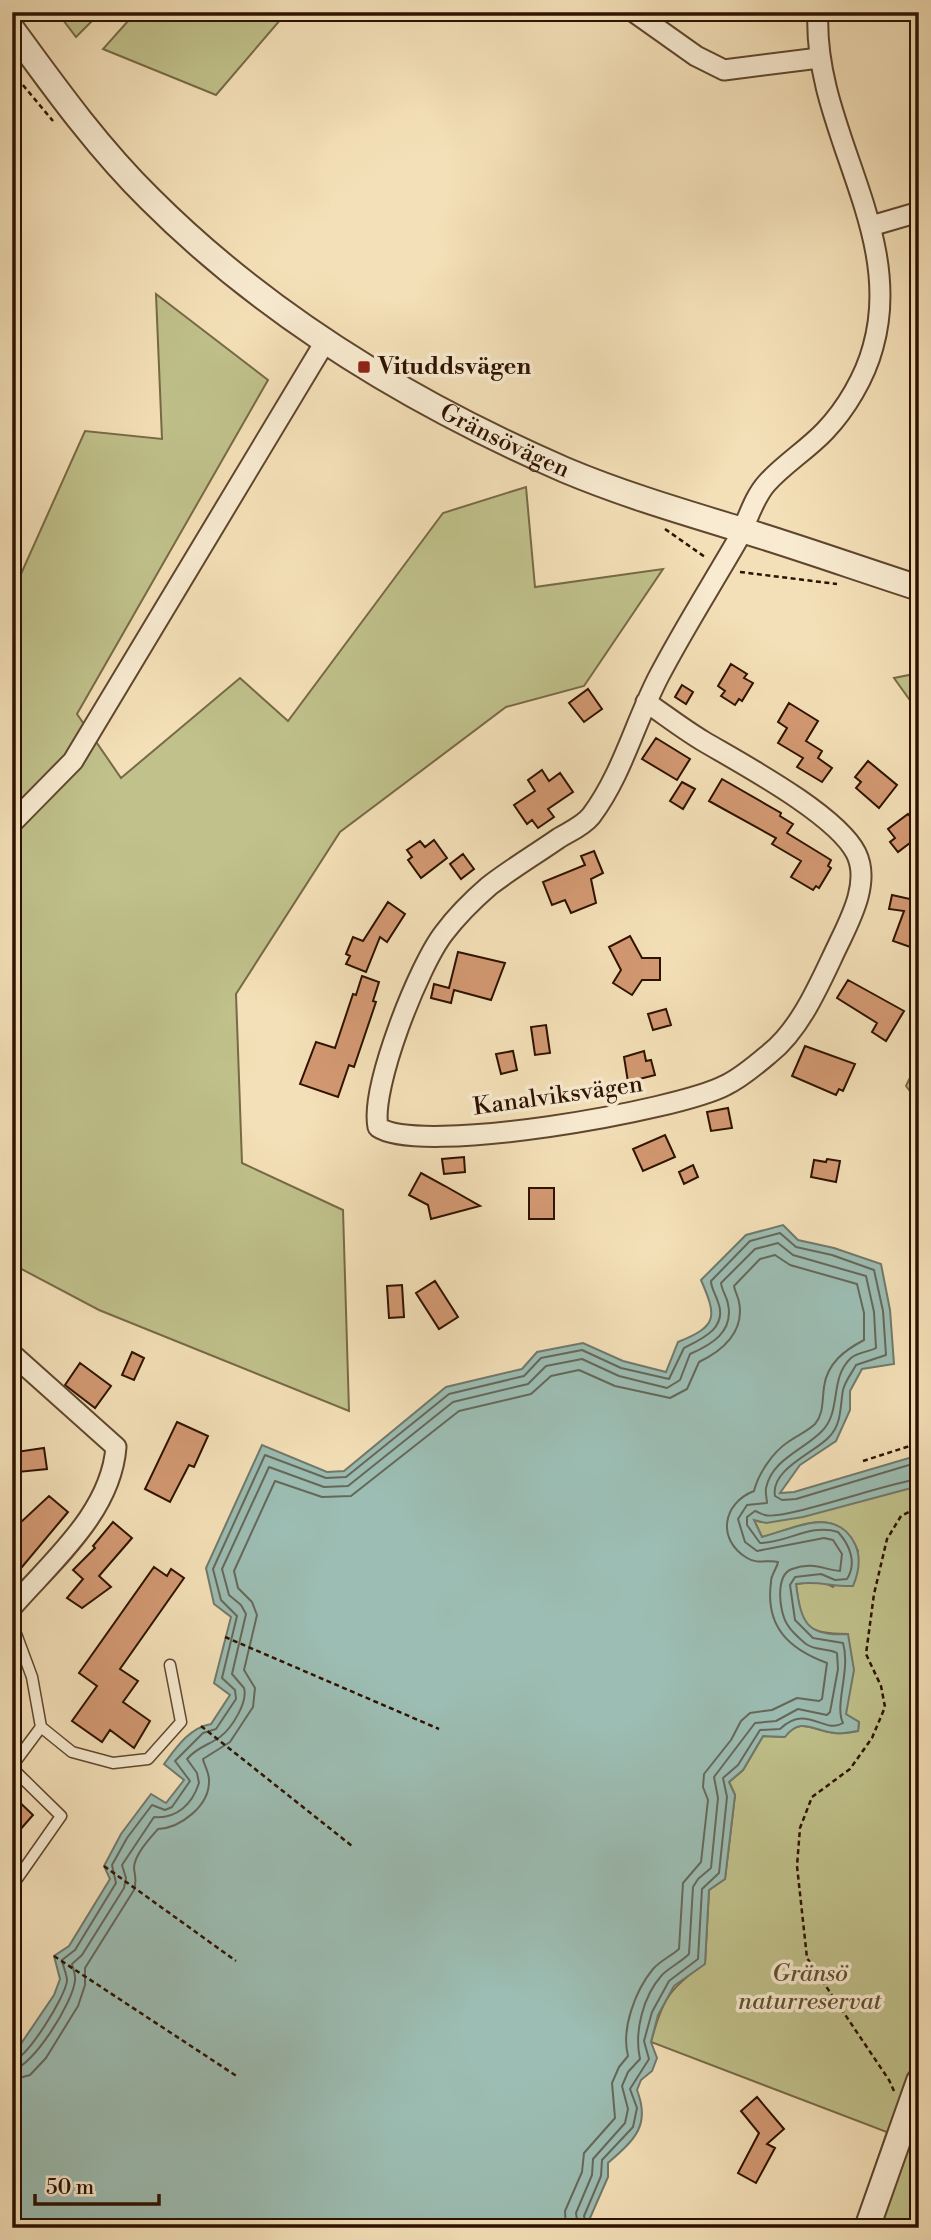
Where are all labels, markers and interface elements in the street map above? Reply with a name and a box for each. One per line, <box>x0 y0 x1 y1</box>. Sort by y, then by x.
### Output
place label: Vituddsvägen <box>377 352 531 382</box>
marker: Vituddsvägen <box>356 359 372 375</box>
street label: Gränsövägen <box>435 397 574 485</box>
street label: Kanalviksvägen <box>471 1069 645 1123</box>
park label: Gränsö naturreservat <box>739 1959 883 2017</box>
scale bar <box>35 2163 159 2207</box>
text: 50 m <box>46 2175 94 2201</box>

